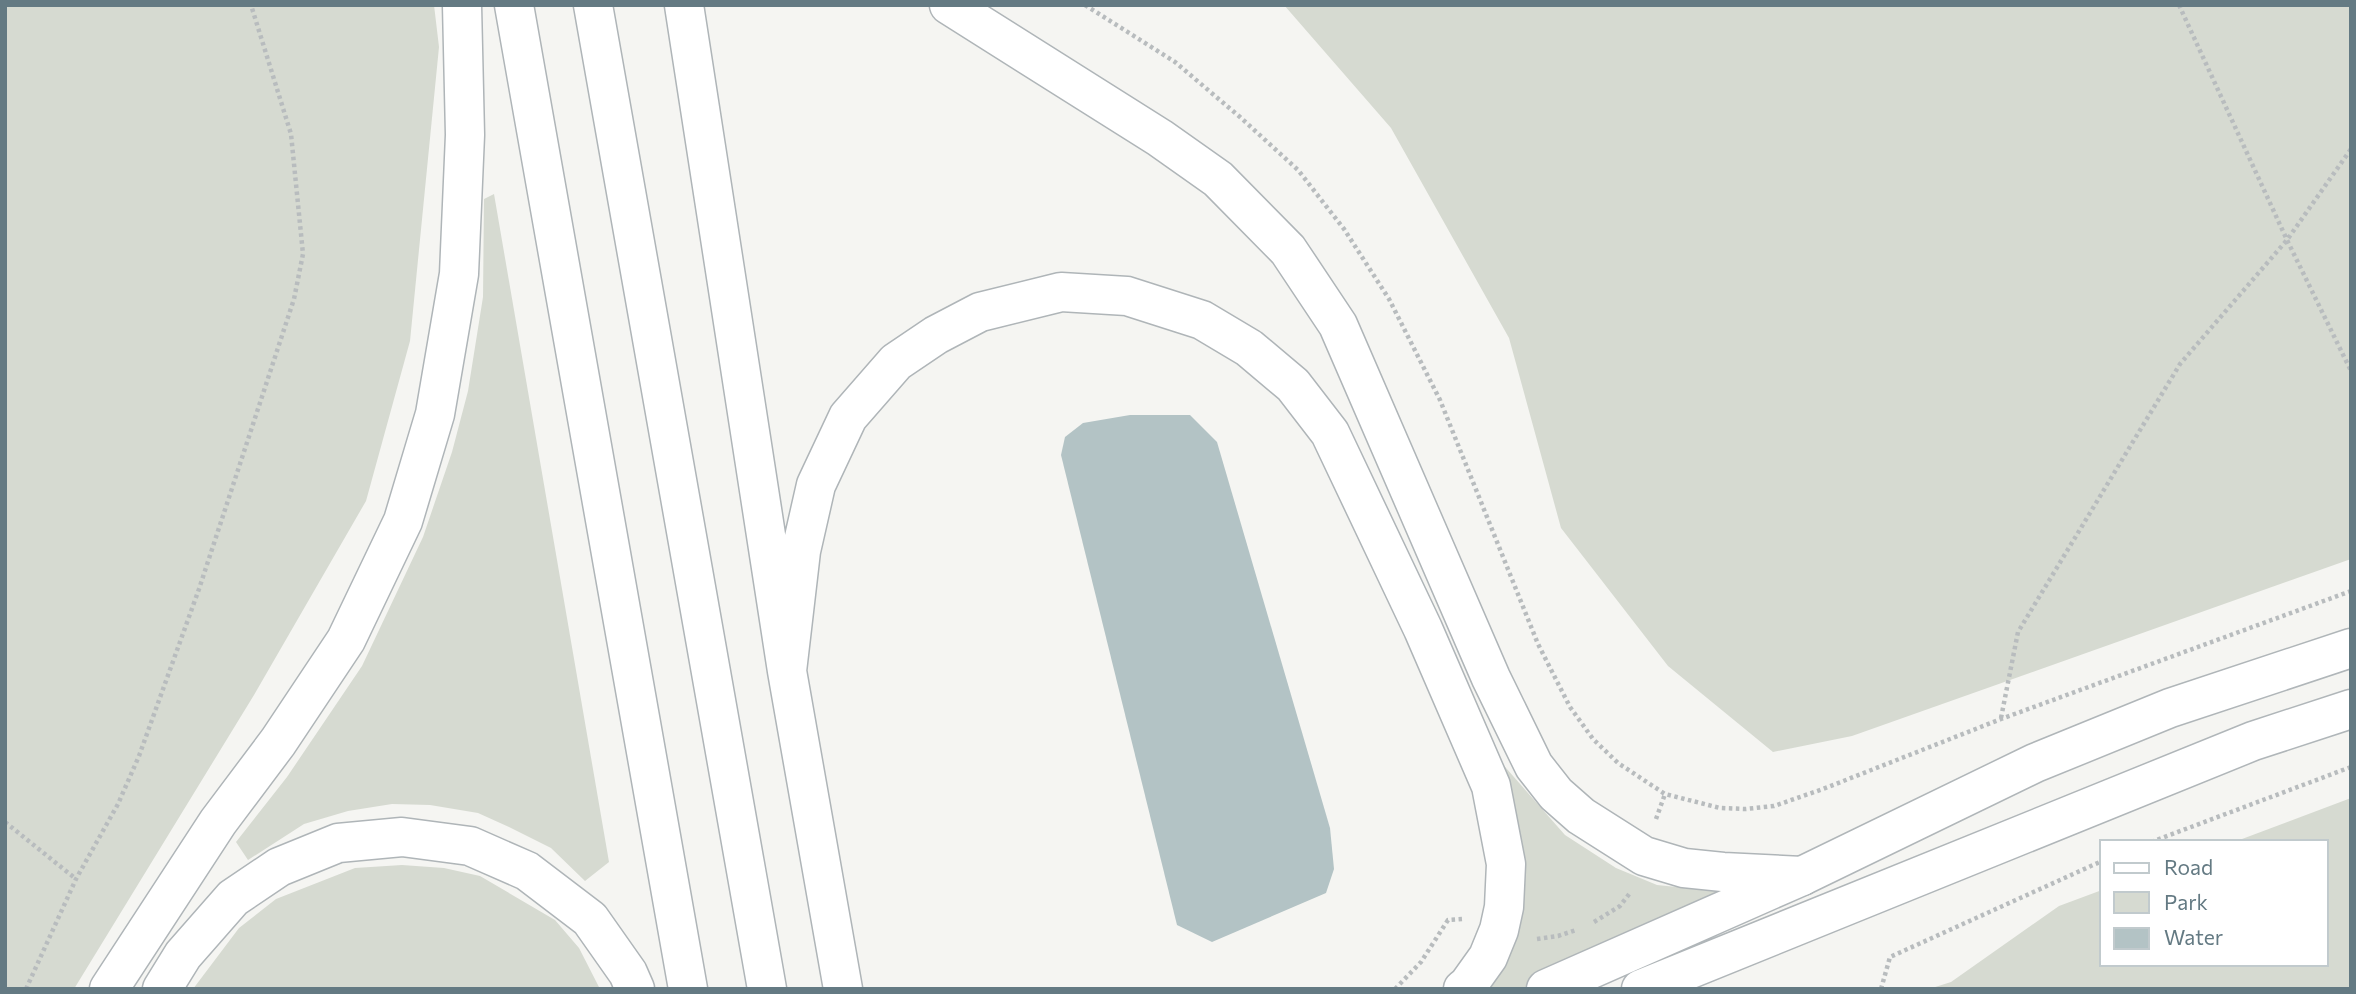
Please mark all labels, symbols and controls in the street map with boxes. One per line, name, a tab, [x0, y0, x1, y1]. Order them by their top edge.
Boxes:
legend	[2100, 840, 2328, 966]
text: Road	[2164, 854, 2213, 879]
text: Park	[2164, 889, 2208, 914]
text: Water	[2164, 924, 2223, 949]

